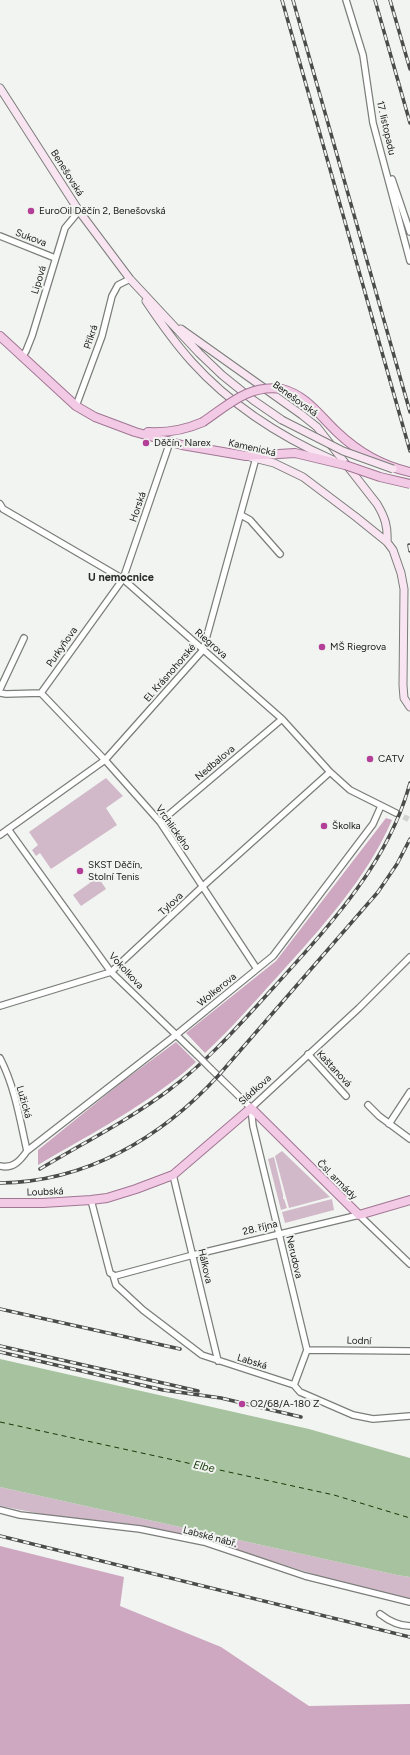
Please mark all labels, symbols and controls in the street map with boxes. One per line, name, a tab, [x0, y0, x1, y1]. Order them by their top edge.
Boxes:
street label: 17. listopadu	[374, 100, 398, 156]
street label: Benešovská	[48, 147, 86, 199]
place label: EuroOil Děčín 2, Benešovská	[39, 205, 166, 217]
marker: EuroOil Děčín 2, Benešovská	[26, 206, 36, 216]
street label: Sukova	[14, 227, 48, 249]
street label: Lipová	[29, 264, 49, 296]
street label: Příkrá	[81, 323, 101, 351]
street label: Benešovská	[270, 379, 320, 419]
place label: Děčín, Narex	[154, 437, 211, 449]
street label: Kamenická	[227, 437, 277, 459]
marker: Děčín, Narex	[141, 438, 151, 448]
street label: Horská	[127, 490, 149, 524]
district label: U nemocnice	[88, 571, 154, 585]
street label: Purkyňova	[44, 625, 80, 669]
street label: Riegrova	[192, 627, 230, 661]
place label: MŠ Riegrova	[330, 641, 386, 653]
street label: El. Krásnohorské	[142, 642, 198, 704]
marker: MŠ Riegrova	[317, 642, 327, 652]
street label: Nedbalova	[193, 743, 237, 783]
place label: CATV	[378, 753, 404, 765]
marker: CATV	[365, 754, 375, 764]
street label: Vrchlického	[153, 803, 193, 853]
place label: Školka	[332, 820, 361, 832]
marker: Školka	[319, 821, 329, 831]
place label: SKST Děčín, Stolní Tenis	[88, 859, 142, 882]
marker: SKST Děčín, Stolní Tenis	[75, 866, 85, 876]
street label: Tylova	[156, 890, 186, 918]
street label: Vokolkova	[106, 950, 146, 992]
street label: Wolkerova	[195, 971, 239, 1009]
street label: Kaštanová	[314, 1048, 354, 1090]
street label: Sládkova	[236, 1072, 274, 1108]
street label: Lužická	[14, 1084, 34, 1120]
street label: Čsl. armády	[314, 1157, 360, 1203]
street label: Loubská	[26, 1185, 64, 1199]
street label: 28. října	[241, 1218, 279, 1238]
street label: Nerudova	[283, 1234, 305, 1280]
street label: Hálkova	[195, 1247, 215, 1285]
street label: Lodní	[346, 1335, 372, 1347]
street label: Labská	[236, 1352, 268, 1372]
place label: O2/68/A-180 Z	[250, 1398, 319, 1410]
marker: O2/68/A-180 Z	[237, 1399, 247, 1409]
water label: Elbe	[192, 1458, 216, 1476]
street label: Labské nábř.	[182, 1524, 238, 1550]

